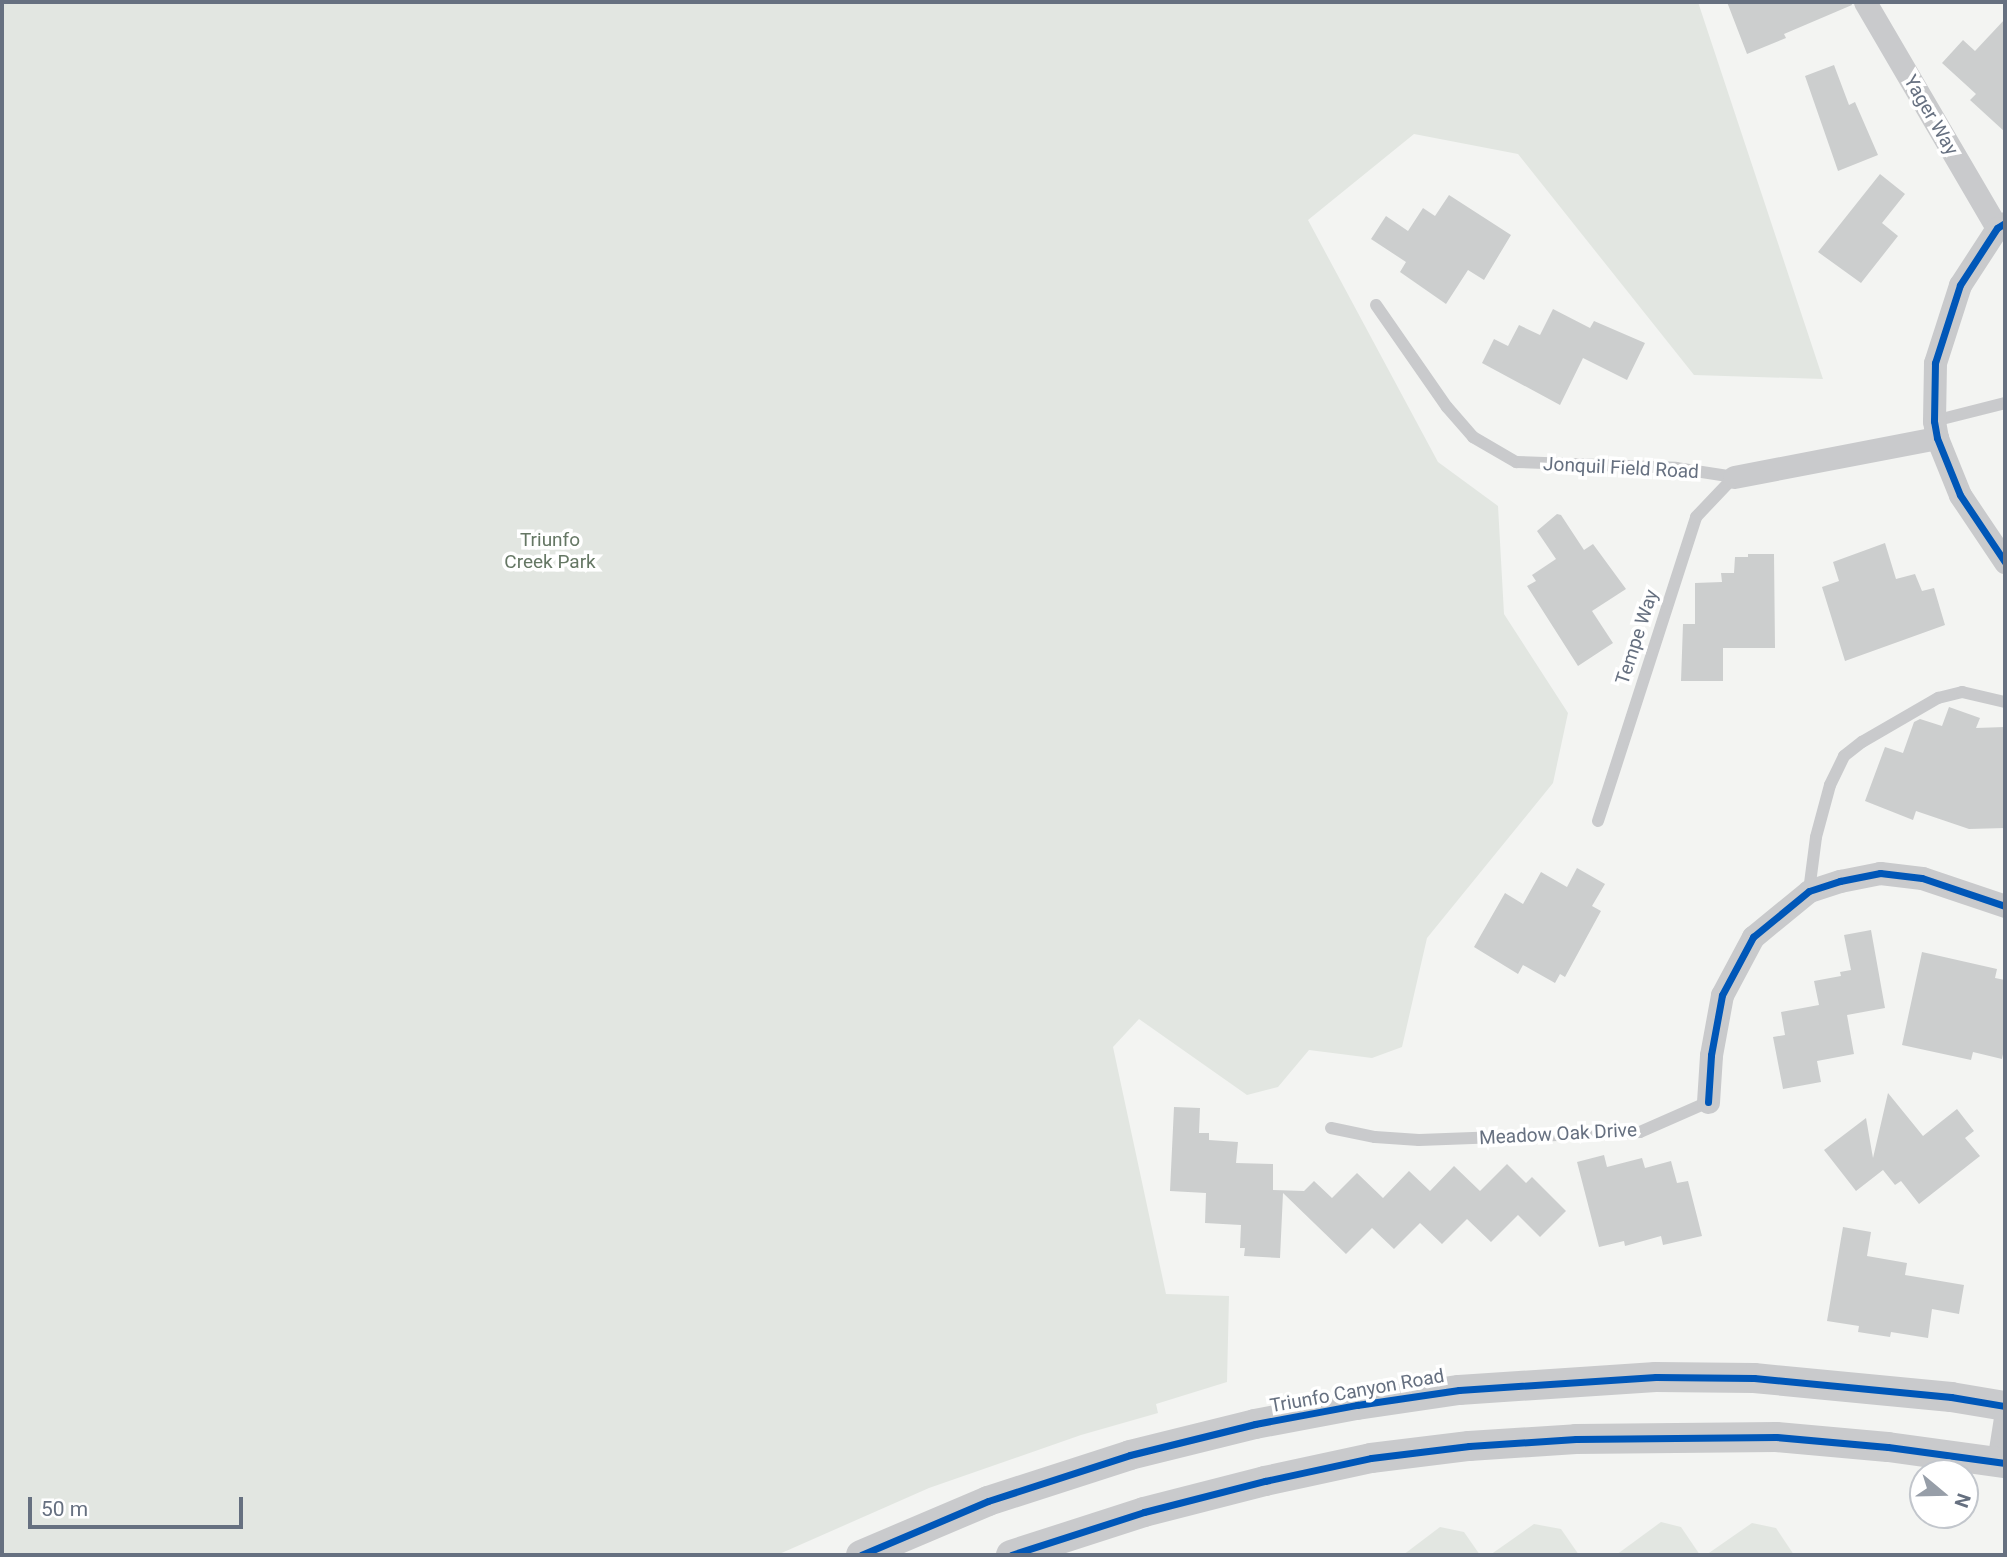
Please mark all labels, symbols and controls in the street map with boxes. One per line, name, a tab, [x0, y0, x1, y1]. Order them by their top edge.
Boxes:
street label: Yager Way	[1899, 71, 1963, 159]
street label: Jonquil Field Road	[1543, 453, 1699, 483]
park label: Triunfo Creek Park	[504, 529, 596, 573]
street label: Tempe Way	[1611, 587, 1663, 687]
street label: Meadow Oak Drive	[1479, 1118, 1637, 1150]
street label: Triunfo Canyon Road	[1268, 1364, 1446, 1418]
north arrow	[1909, 1459, 1979, 1529]
scale bar	[32, 1484, 247, 1528]
text: N	[1949, 1490, 1975, 1510]
text: 50 m	[41, 1497, 88, 1521]

